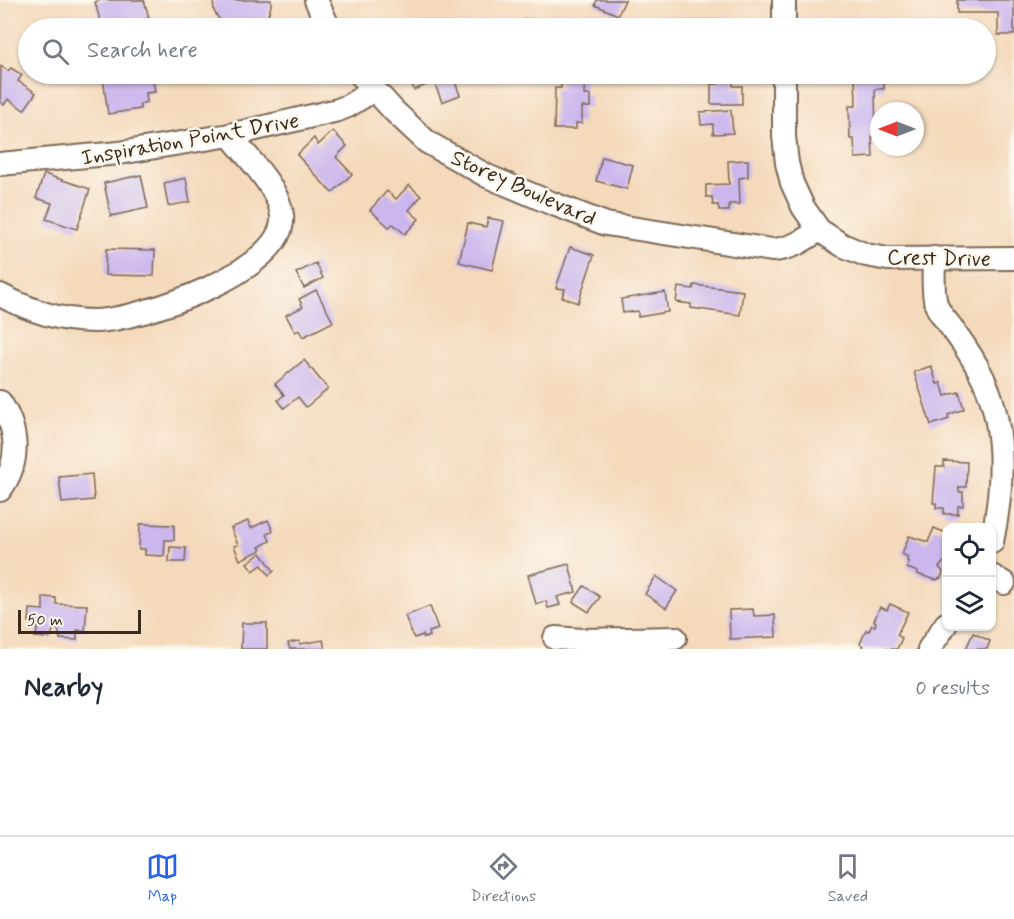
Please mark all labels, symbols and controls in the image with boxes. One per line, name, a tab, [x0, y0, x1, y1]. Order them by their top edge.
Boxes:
search box	[18, 18, 996, 84]
icon: search	[39, 35, 72, 68]
text: Search here	[87, 37, 198, 65]
north arrow	[870, 102, 924, 156]
street label: Inspiration Point Drive	[79, 107, 301, 173]
street label: Storey Boulevard	[446, 144, 600, 233]
street label: Crest Drive	[887, 244, 991, 274]
map controls	[942, 523, 996, 631]
button: locate	[942, 523, 996, 577]
button: layers	[942, 577, 996, 631]
scale bar	[18, 607, 141, 634]
text: 50 m	[27, 610, 63, 631]
text: Nearby	[24, 671, 103, 705]
text: 0 results	[916, 675, 990, 702]
tab: Map	[146, 850, 179, 907]
tab: Directions	[470, 850, 536, 907]
tab: Saved	[828, 850, 868, 907]

